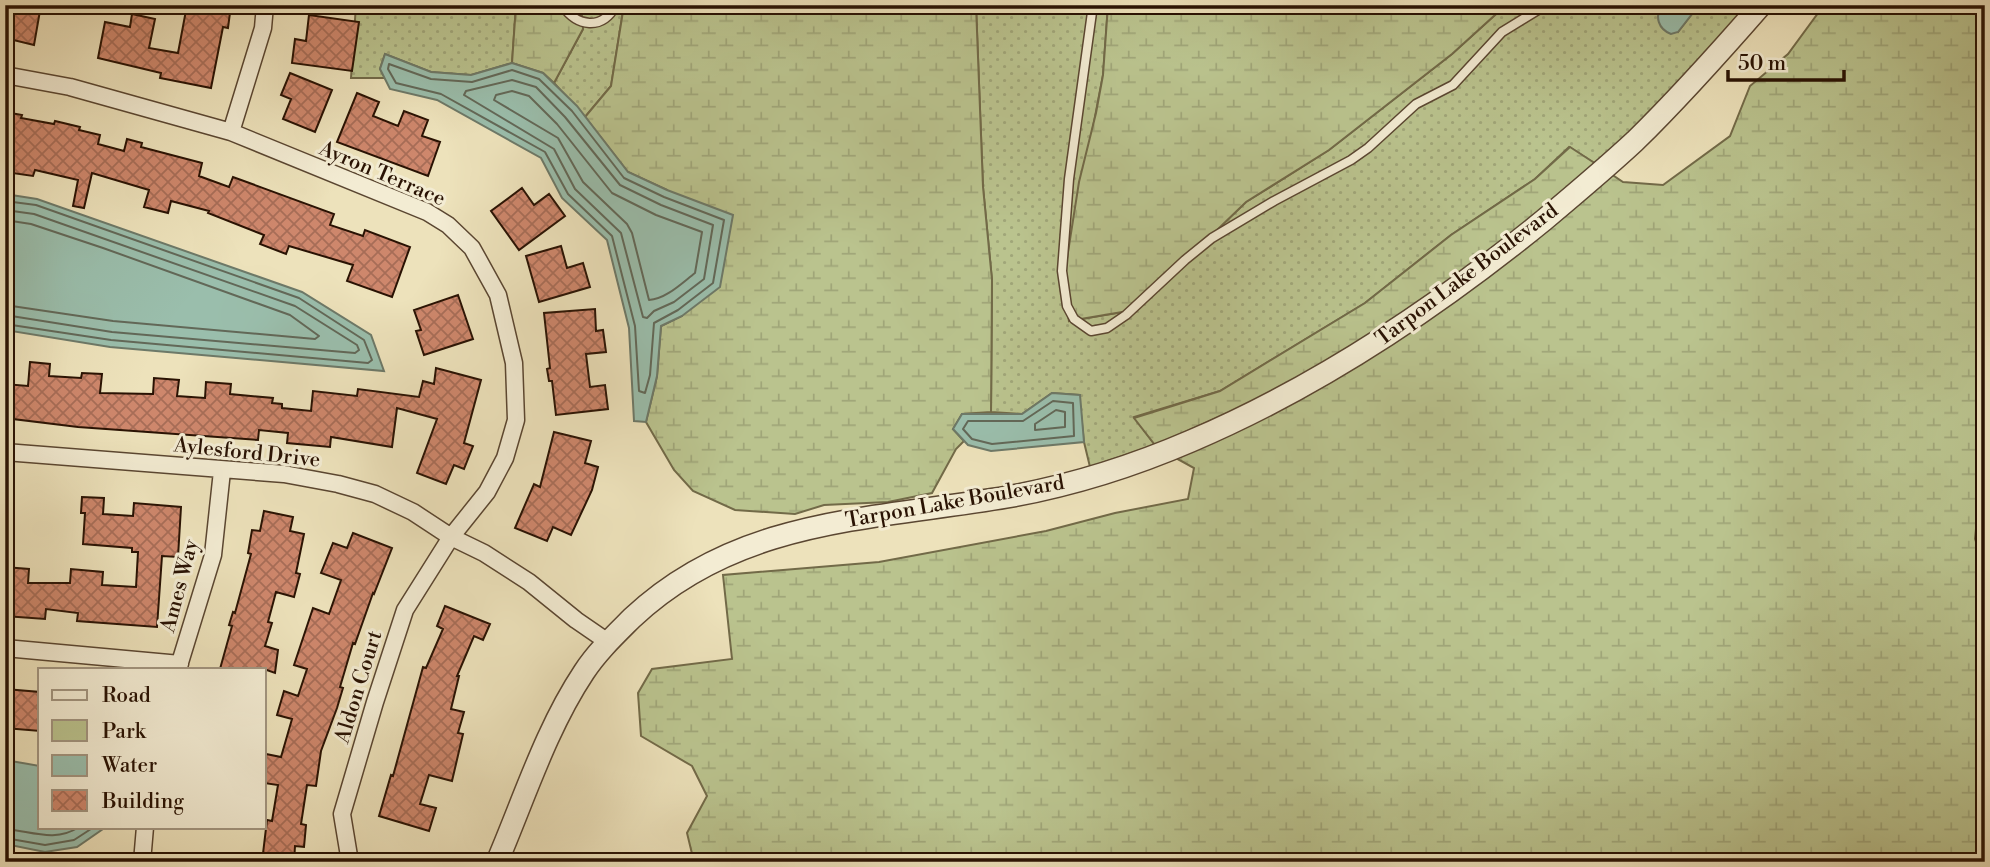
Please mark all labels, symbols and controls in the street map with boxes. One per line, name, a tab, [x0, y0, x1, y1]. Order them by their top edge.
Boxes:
scale bar	[1728, 38, 1843, 82]
text: 50 m	[1738, 51, 1786, 77]
street label: Ayron Terrace	[314, 135, 449, 212]
street label: Tarpon Lake Boulevard	[1371, 198, 1564, 352]
street label: Aylesford Drive	[172, 432, 321, 474]
street label: Tarpon Lake Boulevard	[843, 470, 1067, 534]
street label: Ames Way	[155, 536, 205, 636]
street label: Aldon Court	[329, 627, 389, 747]
legend	[38, 668, 266, 828]
text: Road	[102, 683, 151, 709]
text: Park	[102, 719, 147, 745]
text: Water	[101, 753, 157, 779]
text: Building	[101, 789, 184, 815]

